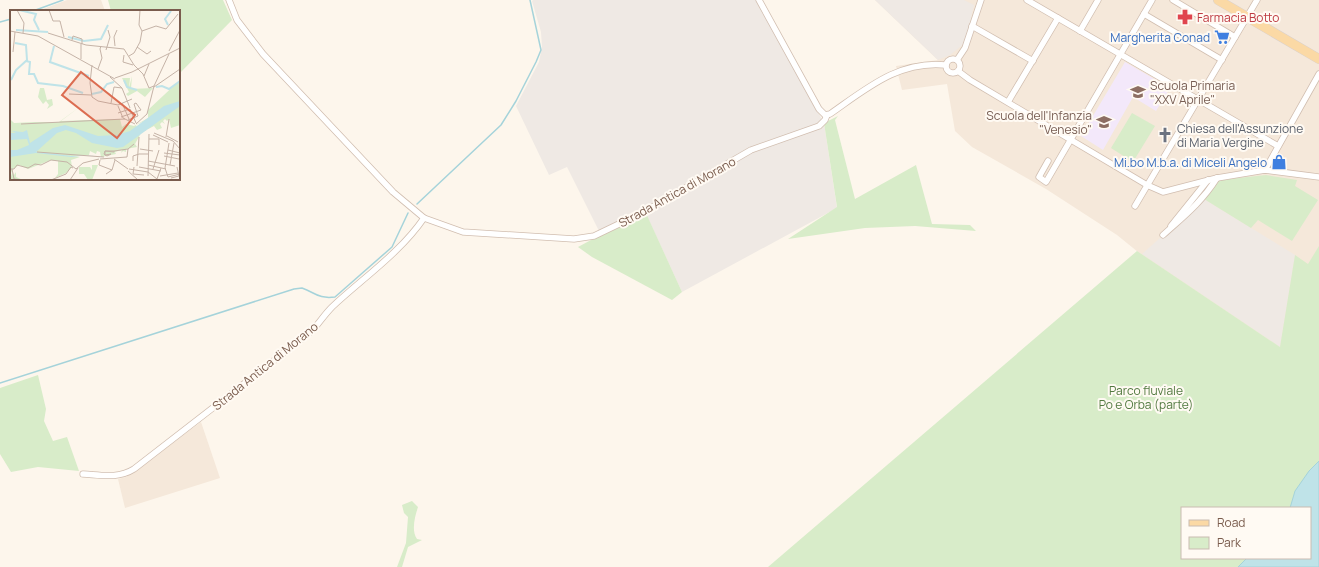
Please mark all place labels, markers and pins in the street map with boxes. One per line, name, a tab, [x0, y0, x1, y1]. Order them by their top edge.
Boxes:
pharmacy icon: Farmacia Botto	[1176, 8, 1194, 26]
place label: Farmacia Botto	[1197, 9, 1279, 26]
supermarket icon: Margherita Conad	[1213, 28, 1231, 46]
place label: Margherita Conad	[1110, 29, 1210, 46]
place label: Scuola Primaria "XXV Aprile"	[1150, 77, 1235, 108]
school or university icon: Scuola Primaria "XXV Aprile"	[1129, 83, 1147, 101]
place label: Scuola dell'Infanzia "Venesio"	[986, 107, 1092, 138]
school or university icon: Scuola dell'Infanzia "Venesio"	[1095, 113, 1113, 131]
place label: Chiesa dell'Assunzione di Maria Vergine	[1177, 120, 1303, 151]
church icon: Chiesa dell'Assunzione di Maria Vergine	[1156, 126, 1174, 144]
shop icon: Mi.bo M.b.a. di Miceli Angelo	[1270, 153, 1288, 171]
place label: Mi.bo M.b.a. di Miceli Angelo	[1114, 154, 1267, 171]

